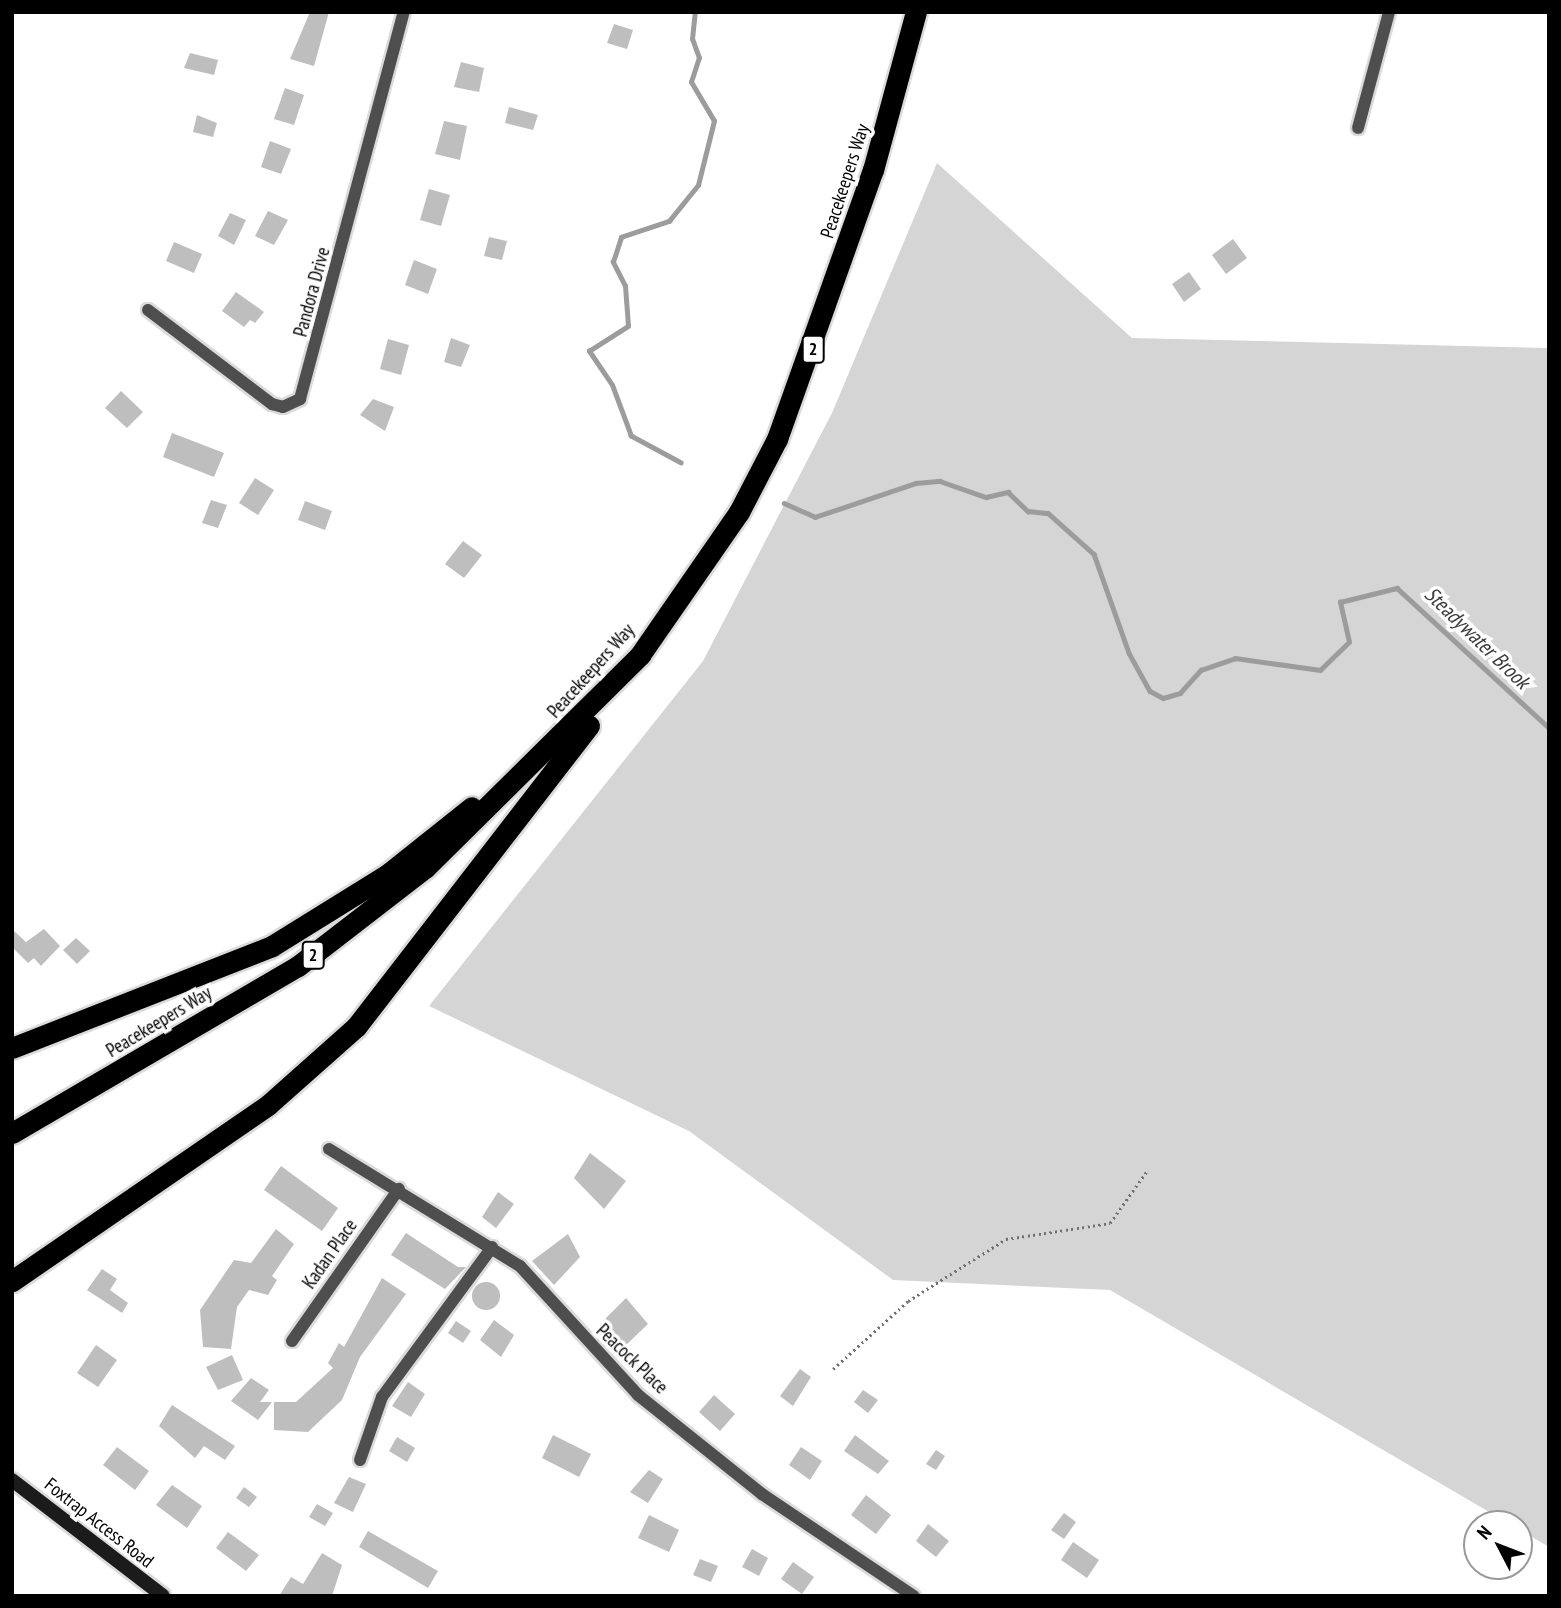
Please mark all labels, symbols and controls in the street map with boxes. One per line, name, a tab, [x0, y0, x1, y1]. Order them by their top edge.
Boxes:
street label: Peacekeepers Way	[816, 121, 874, 241]
street label: Pandora Drive	[289, 245, 335, 339]
road number: 2	[801, 334, 825, 363]
water label: Steadywater Brook	[1419, 582, 1535, 694]
street label: Peacekeepers Way	[543, 619, 639, 723]
road number: 2	[301, 940, 325, 970]
street label: Peacekeepers Way	[102, 982, 216, 1062]
street label: Kadan Place	[298, 1215, 362, 1293]
street label: Peacock Place	[591, 1319, 673, 1399]
street label: Foxtrap Access Road	[40, 1473, 158, 1573]
north arrow	[1463, 1510, 1533, 1580]
text: N	[1472, 1520, 1496, 1544]

